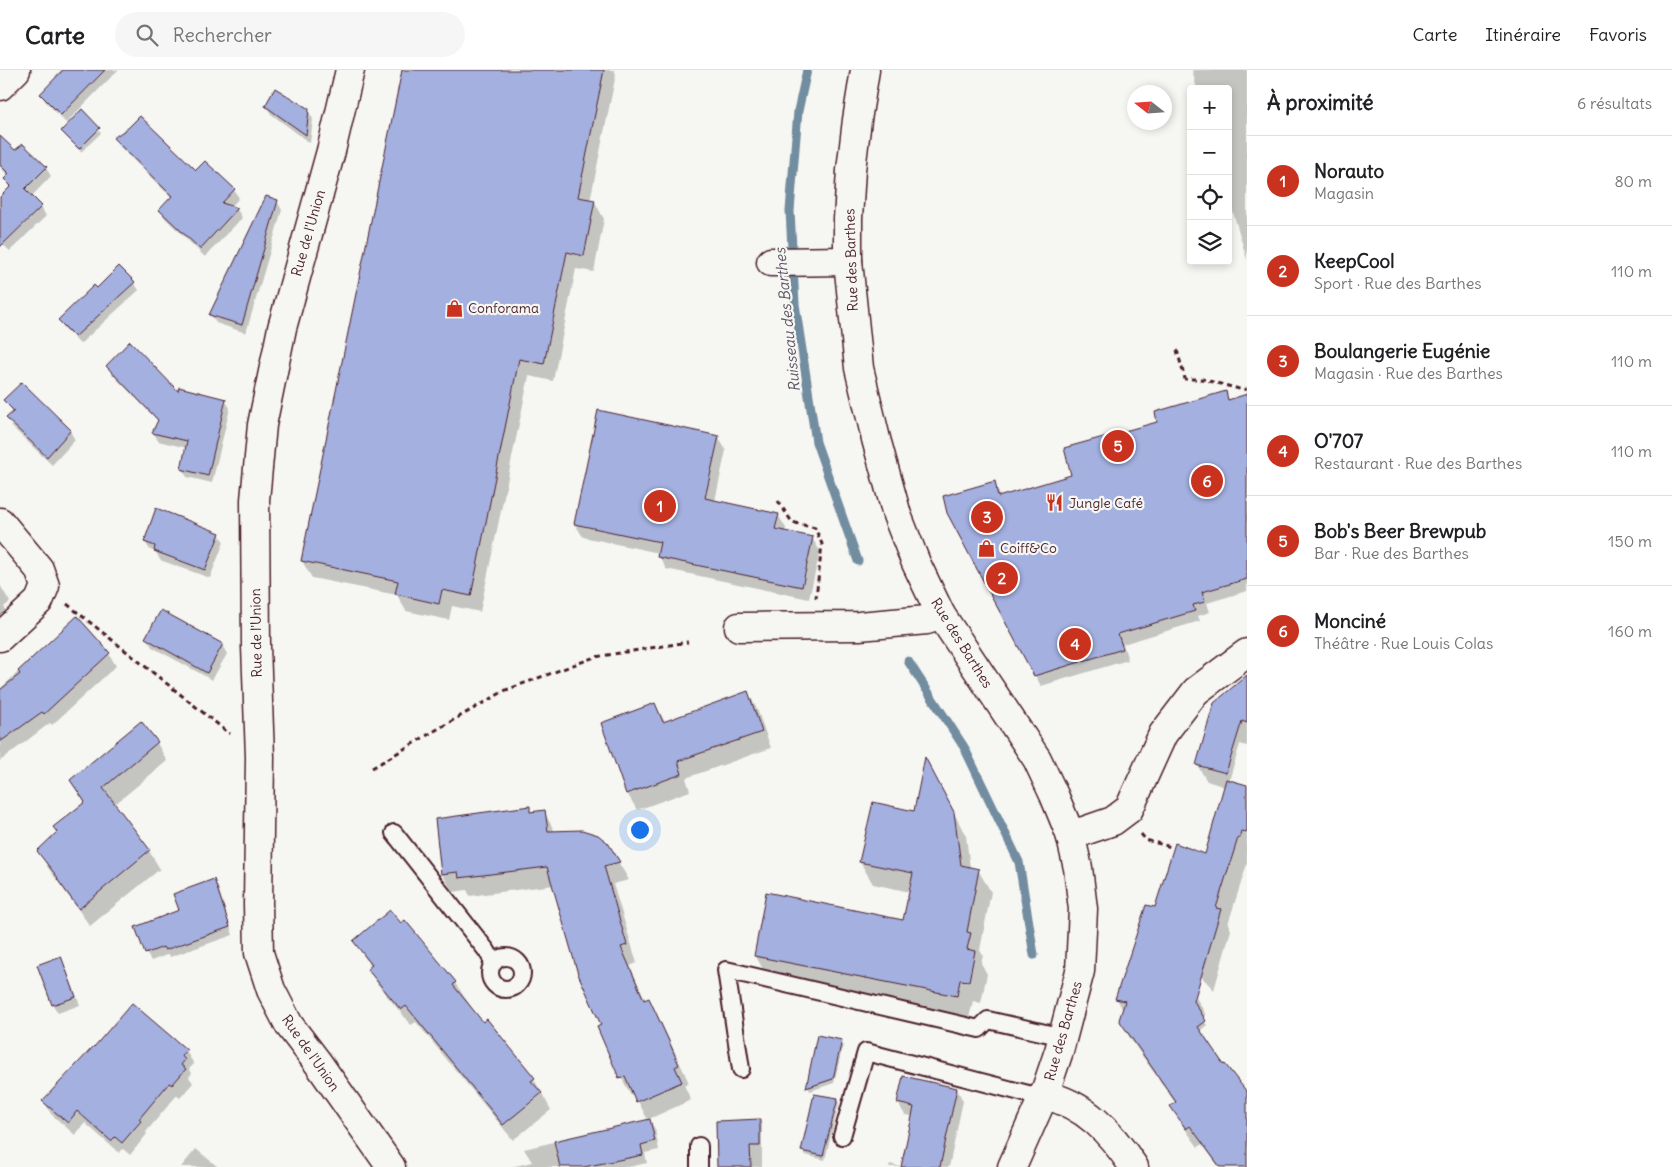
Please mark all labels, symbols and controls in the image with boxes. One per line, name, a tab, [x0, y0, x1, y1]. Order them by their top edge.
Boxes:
search box	[115, 12, 465, 57]
text: Carte	[25, 20, 85, 50]
icon: search	[133, 21, 161, 49]
text: Rechercher	[173, 23, 272, 47]
text: Carte	[1412, 23, 1457, 46]
text: Itinéraire	[1485, 23, 1561, 46]
text: Favoris	[1589, 23, 1647, 46]
north arrow	[1127, 85, 1172, 130]
map controls	[1187, 85, 1232, 265]
button: +	[1187, 85, 1232, 130]
text: À proximité	[1267, 89, 1374, 116]
text: 6 résultats	[1577, 93, 1652, 113]
button: −	[1187, 130, 1232, 175]
text: Norauto	[1314, 159, 1384, 183]
text: 1	[1280, 171, 1286, 191]
text: 80 m	[1614, 171, 1652, 191]
button: locate	[1187, 175, 1232, 220]
text: Magasin	[1314, 183, 1374, 203]
street label: Rue de l'Union	[287, 188, 329, 278]
street label: Rue des Barthes	[840, 208, 862, 312]
button: layers	[1187, 220, 1232, 265]
water label: Ruisseau des Barthes	[770, 246, 804, 393]
text: KeepCool	[1314, 249, 1395, 273]
text: 2	[1279, 261, 1287, 281]
text: 110 m	[1611, 261, 1652, 281]
text: Sport · Rue des Barthes	[1314, 273, 1482, 293]
shop icon: Conforama	[444, 298, 464, 318]
place label: Conforama	[468, 299, 539, 317]
text: Boulangerie Eugénie	[1314, 339, 1490, 363]
text: 3	[1278, 351, 1288, 371]
text: 110 m	[1611, 351, 1652, 371]
text: Magasin · Rue des Barthes	[1314, 363, 1503, 383]
pin: 5	[1102, 427, 1134, 465]
text: O'707	[1314, 429, 1363, 453]
text: 4	[1278, 441, 1288, 461]
text: 110 m	[1611, 441, 1652, 461]
text: Restaurant · Rue des Barthes	[1314, 453, 1522, 473]
pin: 6	[1191, 462, 1223, 500]
pin: 1	[644, 487, 676, 525]
restaurant icon: Jungle Café	[1045, 493, 1065, 513]
place label: Jungle Café	[1069, 494, 1143, 512]
pin: 3	[971, 498, 1003, 536]
text: Bob's Beer Brewpub	[1314, 519, 1486, 543]
text: 5	[1278, 531, 1288, 551]
text: 150 m	[1608, 531, 1652, 551]
shop icon: Coiff&Co	[976, 538, 996, 558]
place label: Coiff&Co	[1000, 539, 1057, 557]
text: Bar · Rue des Barthes	[1314, 543, 1469, 563]
pin: 2	[986, 559, 1018, 597]
street label: Rue de l'Union	[246, 588, 266, 678]
street label: Rue des Barthes	[927, 595, 997, 691]
text: Monciné	[1314, 609, 1386, 633]
text: 6	[1278, 621, 1288, 641]
text: 160 m	[1608, 621, 1652, 641]
pin: 4	[1059, 625, 1091, 663]
text: Théâtre · Rue Louis Colas	[1314, 633, 1493, 653]
your location	[627, 817, 653, 843]
street label: Rue des Barthes	[1040, 979, 1086, 1083]
street label: Rue de l'Union	[278, 1011, 344, 1095]

